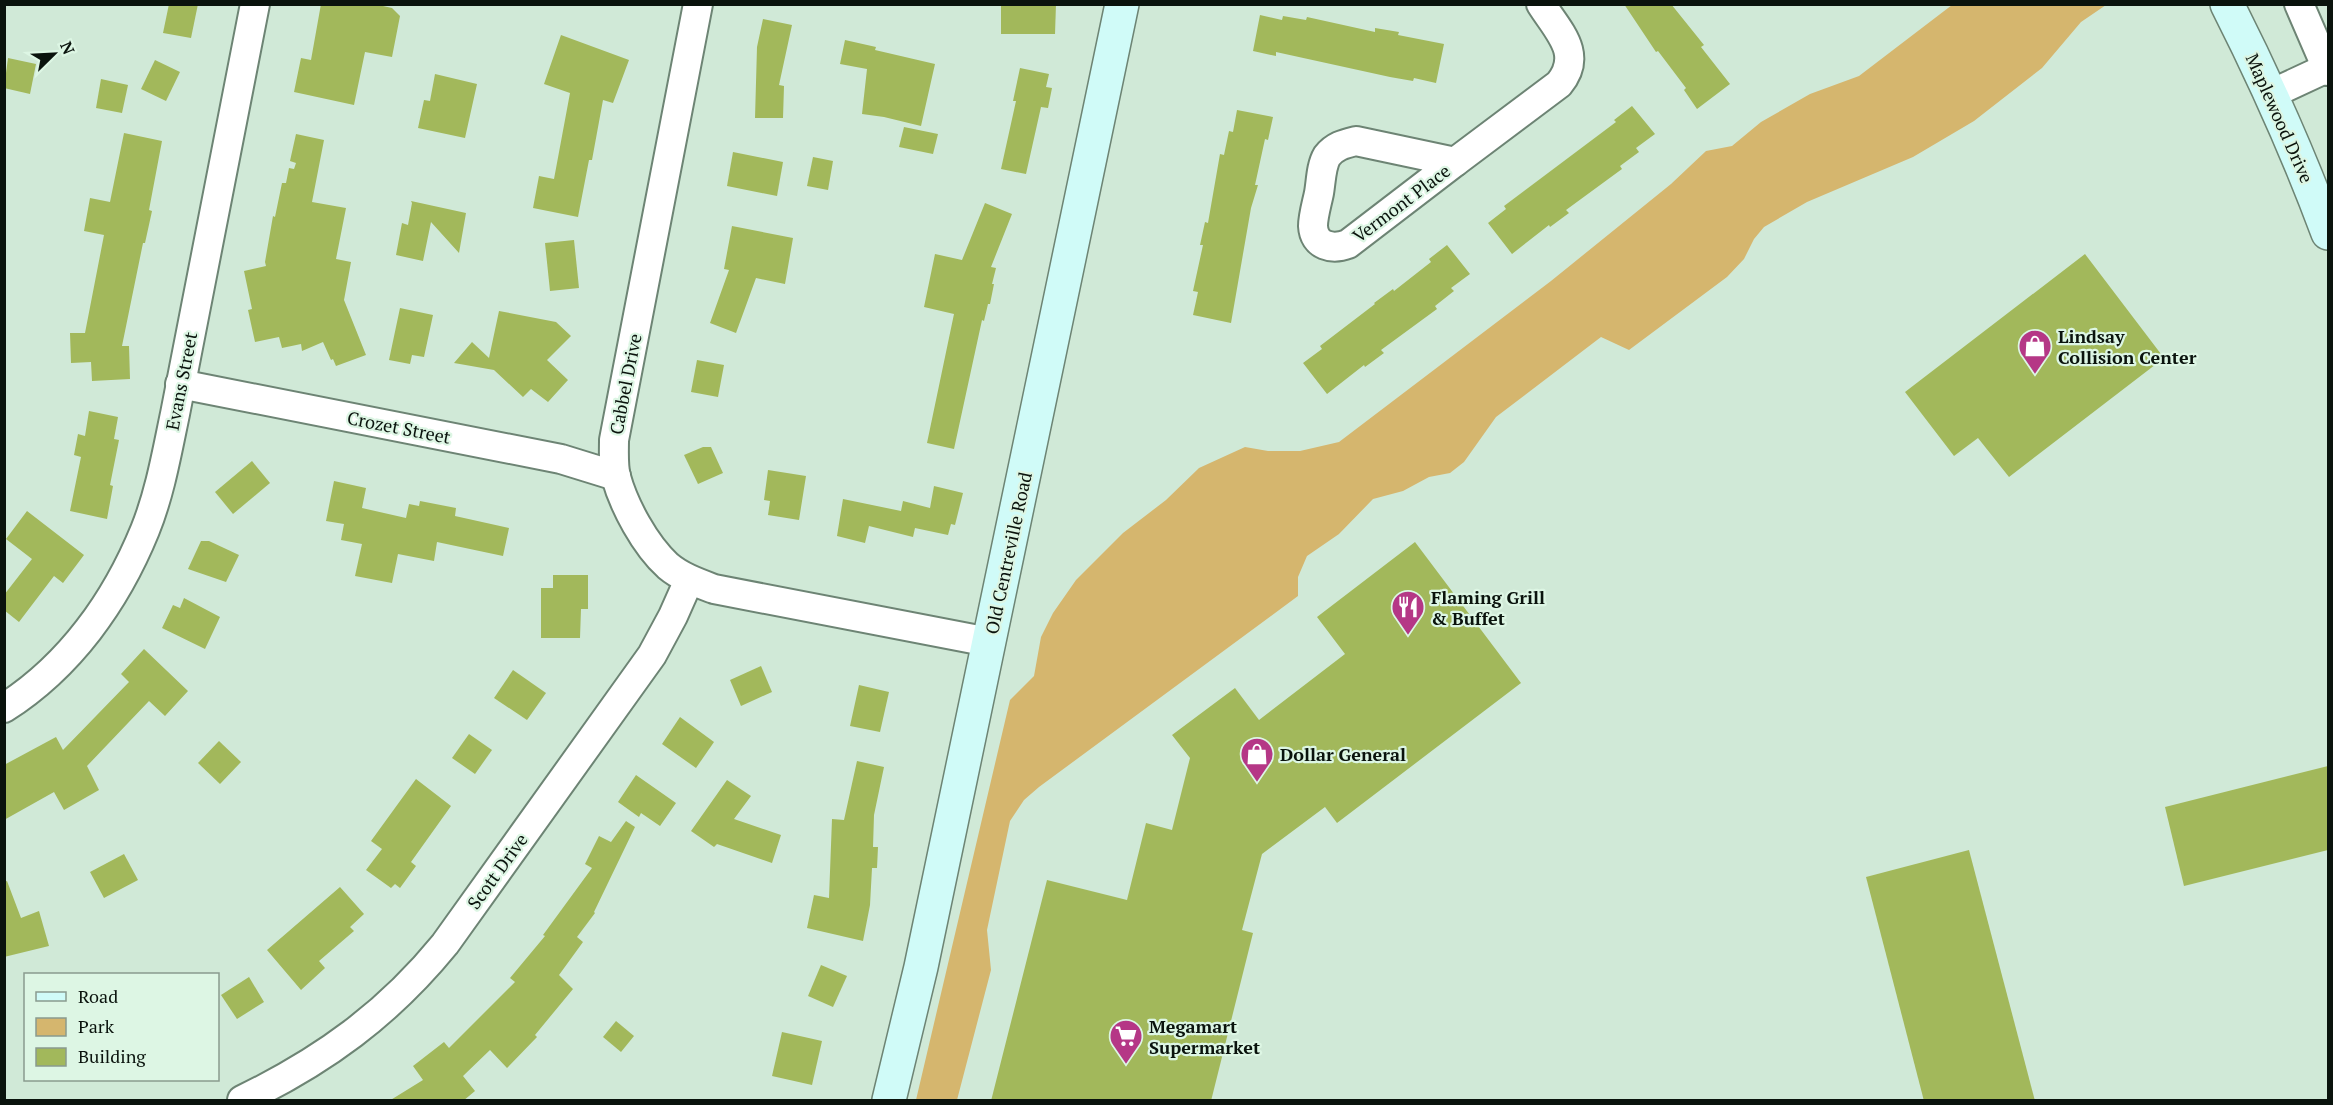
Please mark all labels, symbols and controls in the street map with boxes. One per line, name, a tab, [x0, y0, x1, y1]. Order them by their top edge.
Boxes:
north arrow	[24, 24, 84, 84]
text: N	[55, 38, 80, 58]
street label: Maplewood Drive	[2241, 49, 2319, 187]
street label: Vermont Place	[1347, 158, 1455, 248]
place label: Lindsay Collision Center	[2058, 324, 2197, 369]
shop icon: Lindsay Collision Center	[2017, 328, 2053, 375]
street label: Evans Street	[160, 330, 202, 432]
street label: Cabbel Drive	[603, 332, 647, 436]
street label: Crozet Street	[345, 405, 453, 449]
street label: Old Centreville Road	[979, 470, 1037, 636]
place label: Flaming Grill & Buffet	[1431, 585, 1545, 630]
restaurant icon: Flaming Grill & Buffet	[1390, 589, 1426, 636]
shop icon: Dollar General	[1239, 736, 1275, 783]
place label: Dollar General	[1280, 742, 1406, 766]
street label: Scott Drive	[461, 828, 533, 914]
legend	[24, 973, 219, 1081]
text: Road	[78, 984, 118, 1008]
text: Park	[78, 1014, 115, 1038]
place label: Megamart Supermarket	[1149, 1014, 1260, 1059]
supermarket icon: Megamart Supermarket	[1108, 1018, 1144, 1065]
text: Building	[78, 1044, 146, 1068]

